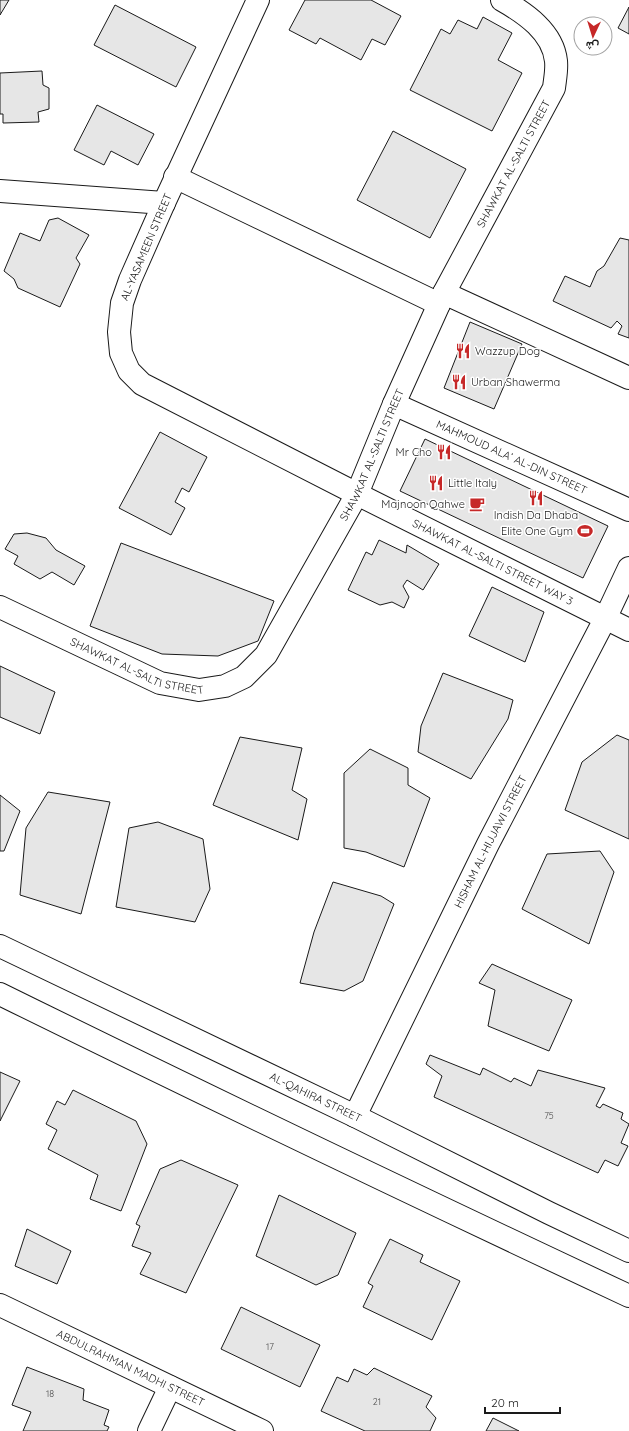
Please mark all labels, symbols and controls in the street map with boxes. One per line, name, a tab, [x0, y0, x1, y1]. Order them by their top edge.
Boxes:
north arrow	[573, 16, 613, 56]
text: ش	[585, 39, 599, 53]
street label: SHAWKAT AL-SALTI STREET	[473, 97, 554, 230]
street label: AL-YASAMEEN STREET	[117, 191, 175, 303]
restaurant icon: Wazzup Dog	[454, 342, 472, 360]
place label: Wazzup Dog	[475, 344, 540, 358]
restaurant icon: Urban Shawerma	[450, 373, 468, 391]
place label: Urban Shawerma	[471, 375, 560, 389]
street label: SHAWKAT AL-SALTI STREET	[336, 386, 407, 523]
street label: MAHMOUD ALA’ AL-DIN STREET	[434, 417, 590, 497]
restaurant icon: Mr Cho	[435, 443, 453, 461]
place label: Mr Cho	[396, 445, 432, 459]
restaurant icon: Little Italy	[427, 474, 445, 492]
place label: Little Italy	[448, 476, 497, 490]
restaurant icon: Indish Da Dhaba	[527, 489, 545, 507]
cafe icon: Majnoon Qahwe	[468, 495, 486, 513]
place label: Majnoon Qahwe	[381, 497, 465, 511]
place label: Indish Da Dhaba	[494, 508, 578, 522]
street label: SHAWKAT AL-SALTI STREET WAY 3	[410, 516, 576, 608]
sports icon: Elite One Gym	[576, 522, 594, 540]
place label: Elite One Gym	[501, 524, 573, 538]
street label: SHAWKAT AL-SALTI STREET	[68, 634, 205, 697]
street label: HISHAM AL-HIJJAWI STREET	[451, 772, 530, 910]
street label: AL-QAHIRA STREET	[267, 1069, 364, 1125]
house number: 75	[544, 1110, 554, 1121]
street label: ABDULRAHMAN MADHI STREET	[54, 1326, 207, 1410]
house number: 17	[266, 1341, 274, 1352]
house number: 18	[46, 1388, 54, 1399]
scale bar	[485, 1389, 560, 1415]
text: 20 m	[491, 1395, 519, 1410]
house number: 21	[373, 1396, 381, 1407]

